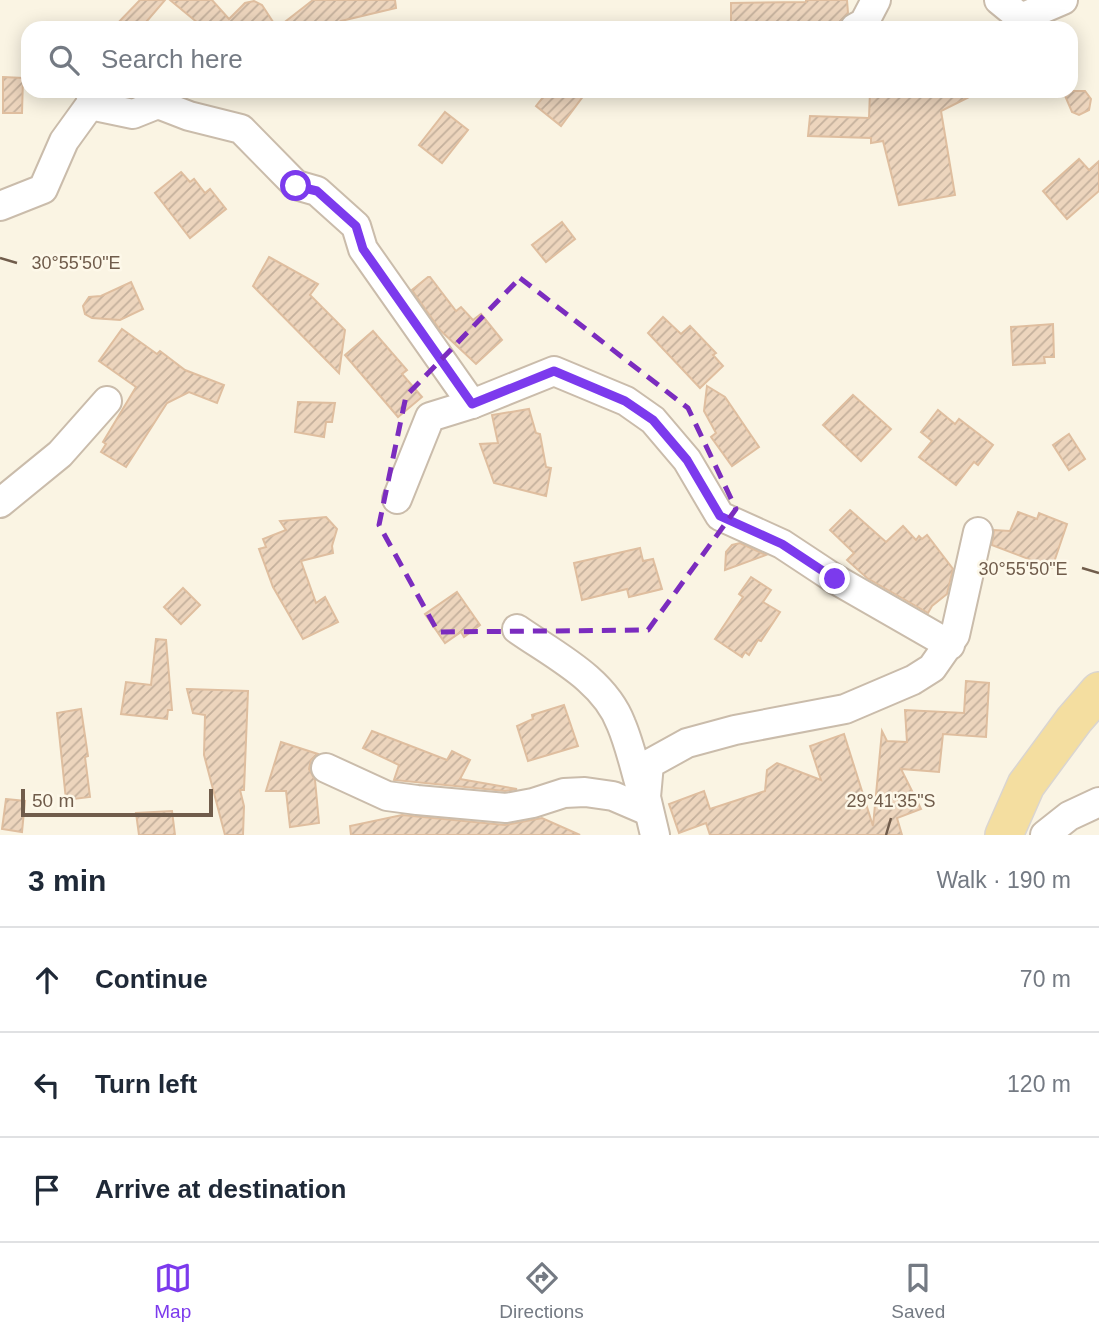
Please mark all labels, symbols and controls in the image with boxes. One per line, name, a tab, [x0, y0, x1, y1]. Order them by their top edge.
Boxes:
search box	[21, 21, 1078, 98]
icon: search	[45, 41, 83, 79]
text: Search here	[101, 44, 243, 74]
route start	[280, 170, 311, 201]
text: 30°55'50"E	[31, 253, 121, 273]
text: 30°55'50"E	[978, 559, 1068, 579]
route end	[819, 563, 850, 594]
scale bar	[21, 786, 214, 818]
text: 50 m	[32, 790, 74, 811]
text: 29°41'35"S	[846, 791, 936, 811]
text: 3 min	[28, 864, 106, 897]
text: Walk · 190 m	[936, 867, 1071, 893]
icon: ahead	[28, 961, 66, 999]
text: Continue	[95, 964, 208, 994]
text: 70 m	[1020, 966, 1071, 992]
icon: left	[28, 1066, 66, 1104]
text: Turn left	[95, 1069, 197, 1099]
text: 120 m	[1007, 1071, 1071, 1097]
icon: arrive	[28, 1171, 66, 1209]
text: Arrive at destination	[95, 1174, 346, 1204]
tab: Map	[154, 1259, 192, 1323]
tab: Directions	[499, 1259, 584, 1323]
tab: Saved	[891, 1259, 945, 1323]

